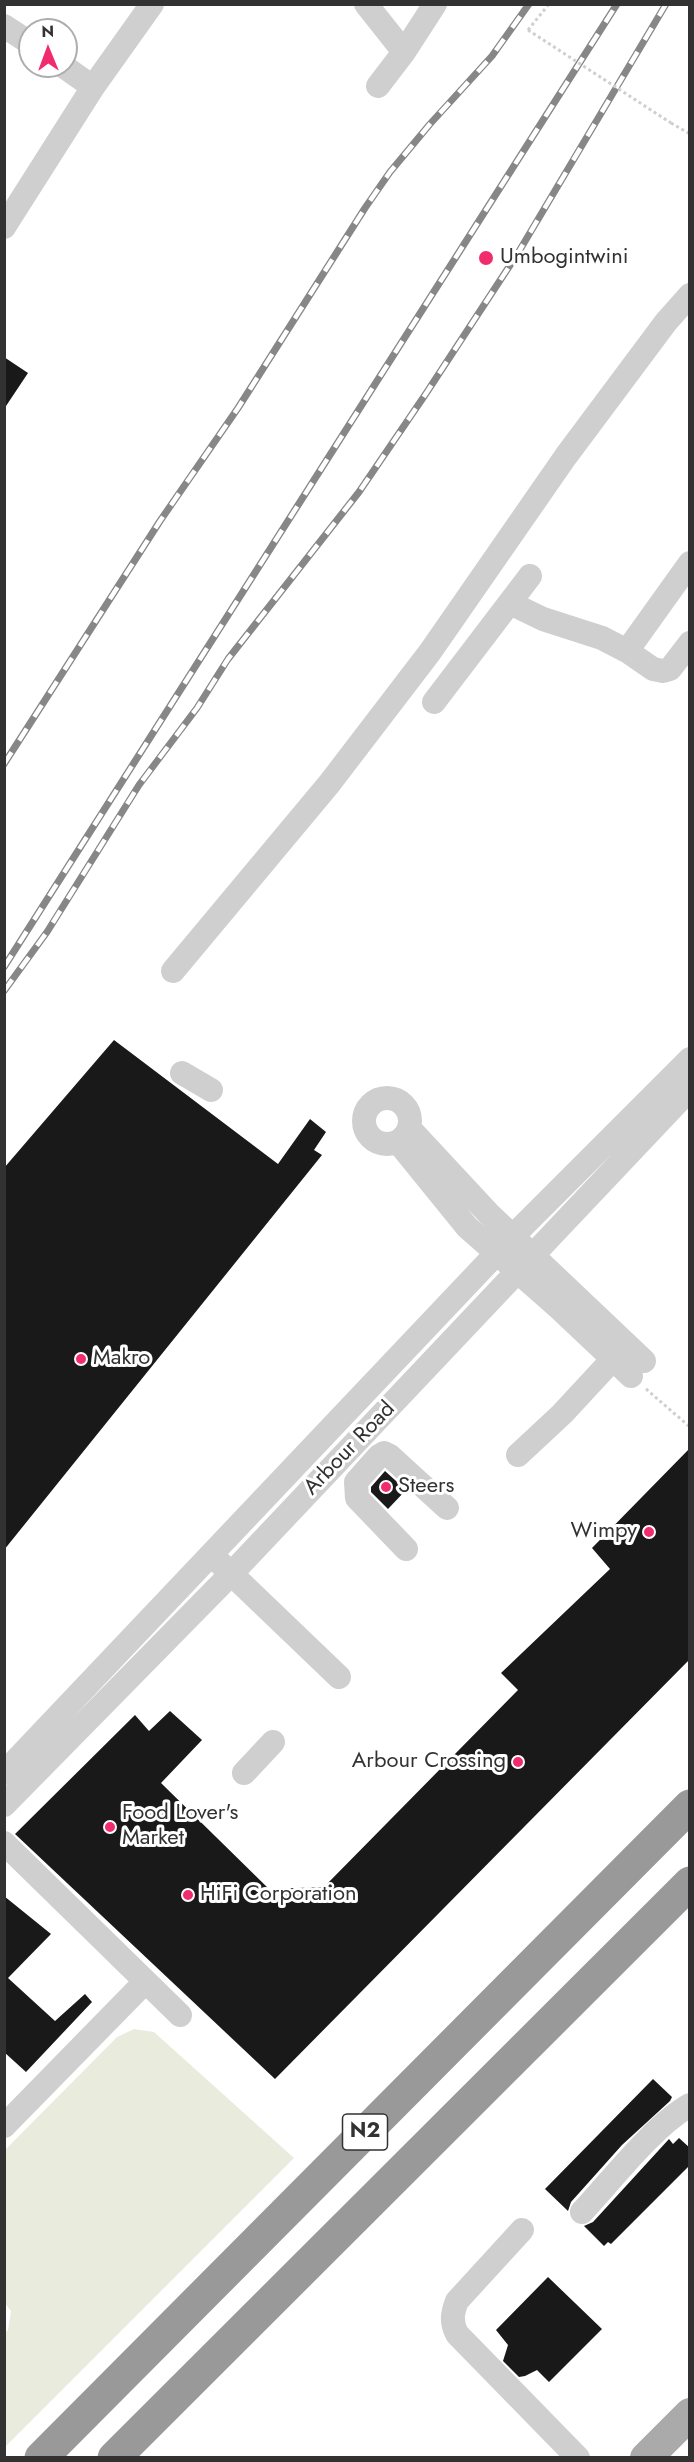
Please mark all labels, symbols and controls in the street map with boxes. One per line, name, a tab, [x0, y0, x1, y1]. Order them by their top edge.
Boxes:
north arrow	[18, 18, 78, 78]
text: N	[41, 20, 54, 43]
place label: Umbogintwini	[500, 245, 629, 271]
marker: Umbogintwini	[477, 249, 495, 267]
place label: Makro	[93, 1346, 150, 1372]
marker: Makro	[74, 1352, 88, 1366]
street label: Arbour Road	[299, 1397, 401, 1501]
place label: Steers	[398, 1474, 454, 1500]
marker: Steers	[379, 1480, 393, 1494]
place label: Wimpy	[570, 1519, 637, 1545]
marker: Wimpy	[642, 1525, 656, 1539]
place label: Arbour Crossing	[352, 1749, 506, 1775]
marker: Arbour Crossing	[511, 1755, 525, 1769]
place label: Food Lover's Market	[122, 1801, 238, 1852]
marker: Food Lover's Market	[103, 1820, 117, 1834]
place label: HiFi Corporation	[200, 1882, 357, 1908]
marker: HiFi Corporation	[181, 1888, 195, 1902]
road number: N2	[342, 2114, 388, 2150]

